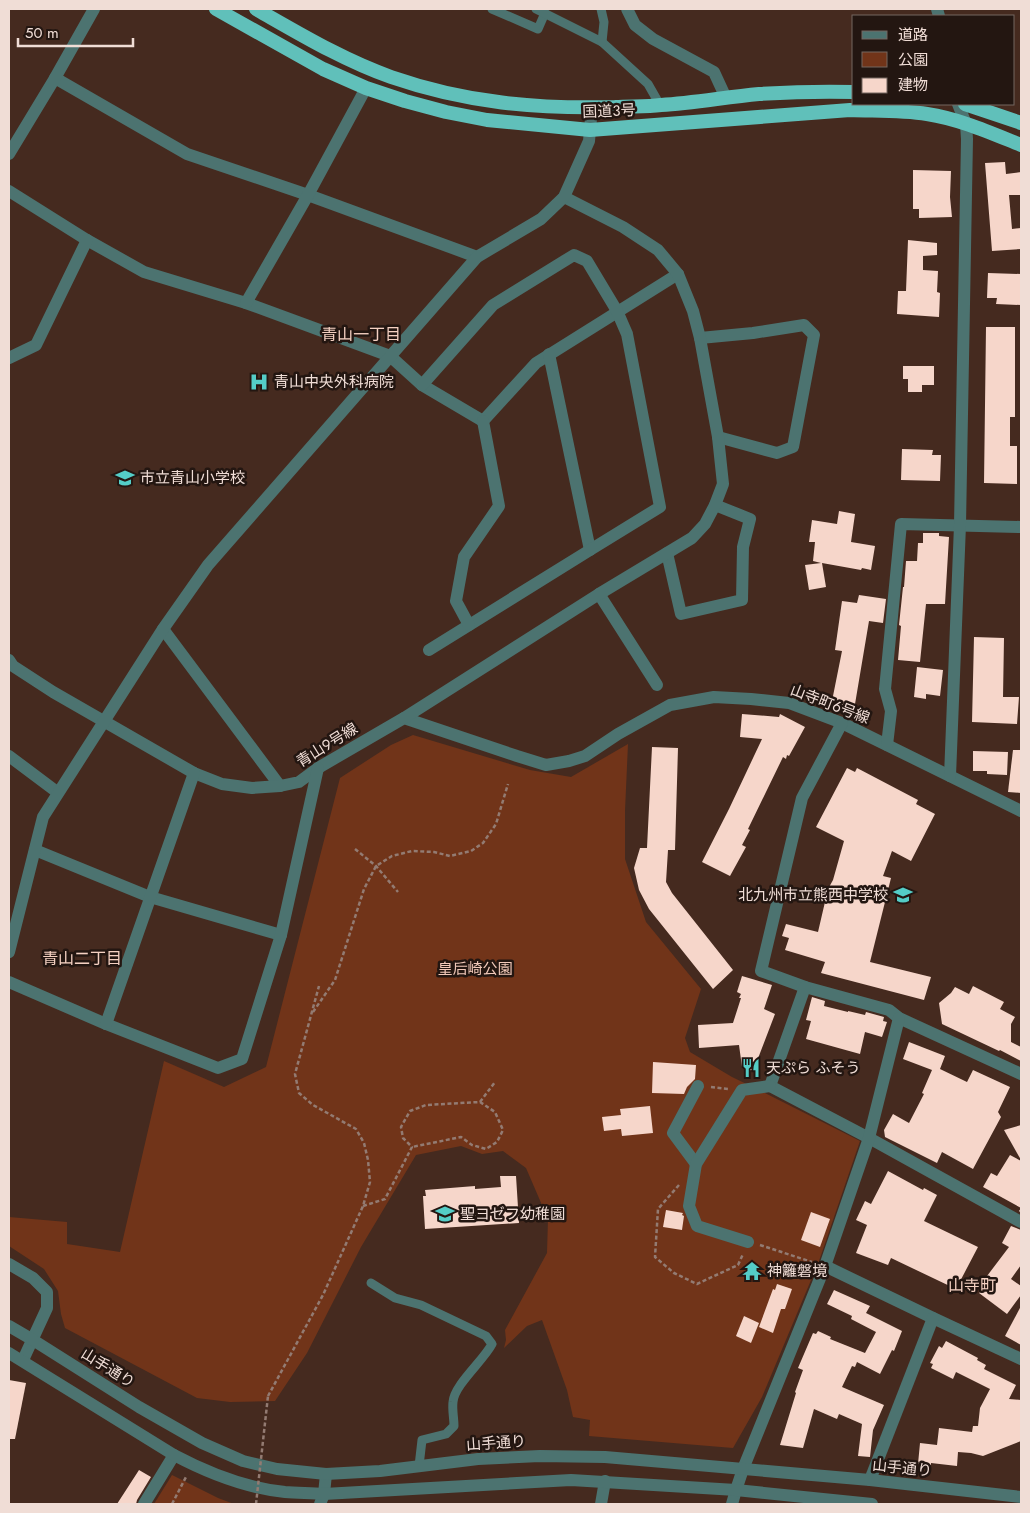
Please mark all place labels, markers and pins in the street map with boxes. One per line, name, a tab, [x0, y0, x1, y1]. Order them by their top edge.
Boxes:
hospital icon: 青山中央外科病院	[248, 371, 270, 393]
place label: 青山中央外科病院	[274, 371, 394, 393]
school or university icon: 市立青山小学校	[114, 467, 136, 489]
place label: 市立青山小学校	[140, 467, 245, 489]
place label: 北九州市立熊西中学校	[738, 884, 888, 906]
school or university icon: 北九州市立熊西中学校	[892, 884, 914, 906]
restaurant icon: 天ぷら ふそう	[740, 1057, 762, 1079]
place label: 天ぷら ふそう	[766, 1057, 861, 1079]
school or university icon: 聖ヨゼフ幼稚園	[434, 1203, 456, 1225]
place label: 聖ヨゼフ幼稚園	[460, 1203, 565, 1225]
temple icon: 神籬磐境	[741, 1260, 763, 1282]
place label: 神籬磐境	[767, 1260, 827, 1282]

